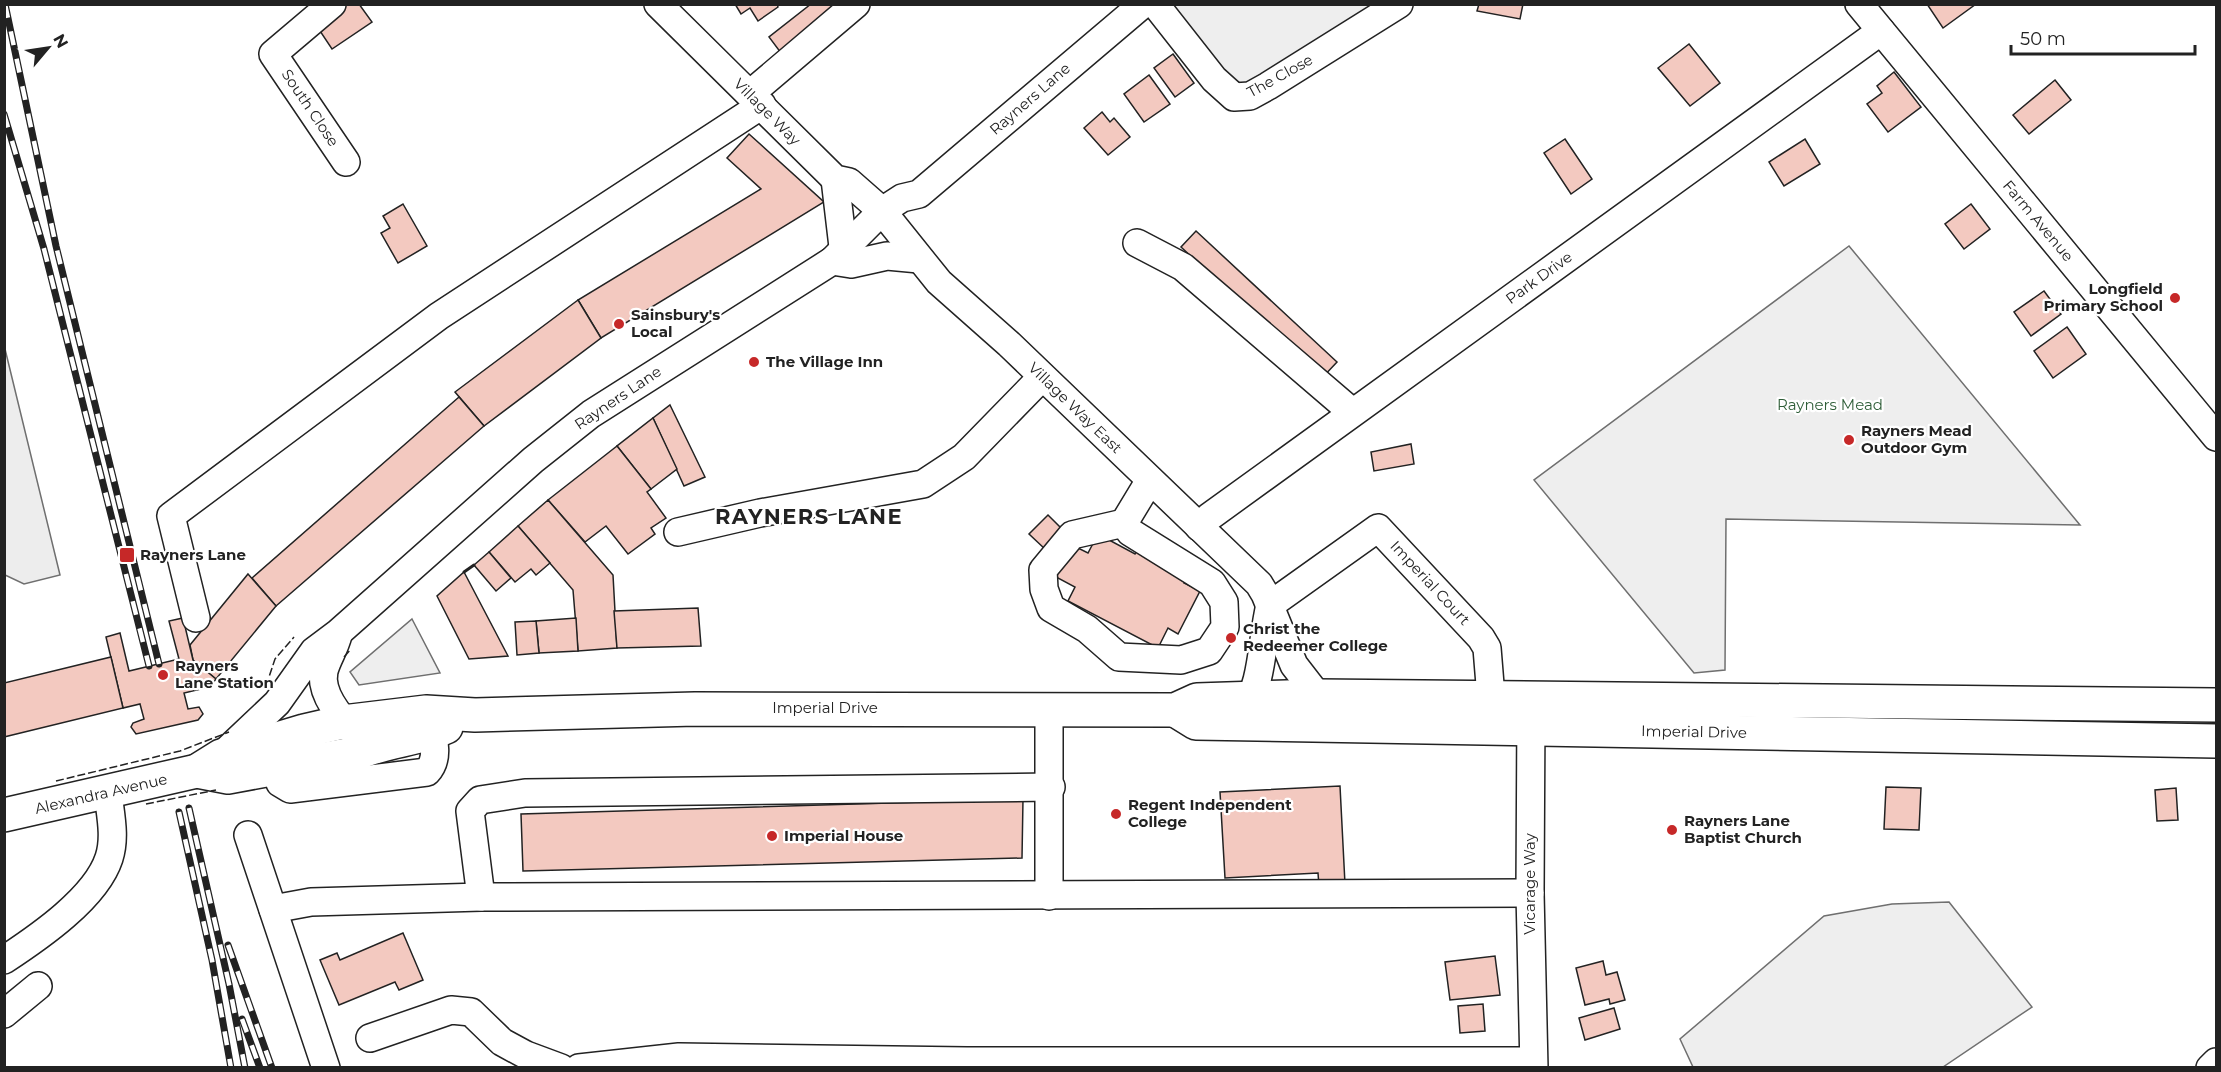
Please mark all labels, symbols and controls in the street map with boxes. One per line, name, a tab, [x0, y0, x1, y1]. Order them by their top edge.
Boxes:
north arrow	[18, 18, 78, 78]
scale bar	[2011, 18, 2196, 56]
text: 50 m	[2020, 28, 2066, 50]
text: N	[49, 31, 72, 51]
street label: The Close	[1244, 50, 1316, 101]
street label: Rayners Lane	[985, 58, 1074, 139]
street label: South Close	[278, 65, 343, 150]
street label: Village Way	[730, 74, 805, 150]
street label: Farm Avenue	[1999, 176, 2078, 265]
street label: Park Drive	[1502, 247, 1576, 308]
place label: Longfield Primary School	[2044, 279, 2163, 315]
marker: Longfield Primary School	[2168, 291, 2182, 305]
place label: Sainsbury's Local	[631, 305, 720, 341]
marker: Sainsbury's Local	[612, 317, 626, 331]
place label: The Village Inn	[766, 352, 883, 371]
marker: The Village Inn	[747, 355, 761, 369]
street label: Village Way East	[1024, 358, 1126, 457]
street label: Rayners Lane	[571, 362, 665, 434]
park label: Rayners Mead	[1777, 395, 1883, 414]
place label: Rayners Mead Outdoor Gym	[1861, 421, 1972, 457]
marker: Rayners Mead Outdoor Gym	[1842, 433, 1856, 447]
district label: RAYNERS LANE	[715, 504, 903, 529]
street label: Imperial Court	[1386, 536, 1474, 629]
place label: Rayners Lane	[140, 545, 246, 564]
marker: Rayners Lane	[118, 546, 136, 564]
place label: Christ the Redeemer College	[1243, 619, 1388, 655]
marker: Christ the Redeemer College	[1224, 631, 1238, 645]
place label: Rayners Lane Station	[175, 656, 274, 692]
marker: Rayners Lane Station	[156, 668, 170, 682]
street label: Imperial Drive	[772, 698, 878, 717]
street label: Imperial Drive	[1641, 721, 1747, 742]
street label: Alexandra Avenue	[33, 769, 169, 818]
place label: Regent Independent College	[1128, 795, 1292, 831]
marker: Regent Independent College	[1109, 807, 1123, 821]
place label: Rayners Lane Baptist Church	[1684, 811, 1802, 847]
marker: Rayners Lane Baptist Church	[1665, 823, 1679, 837]
place label: Imperial House	[784, 826, 903, 845]
marker: Imperial House	[765, 829, 779, 843]
street label: Vicarage Way	[1520, 832, 1539, 935]

